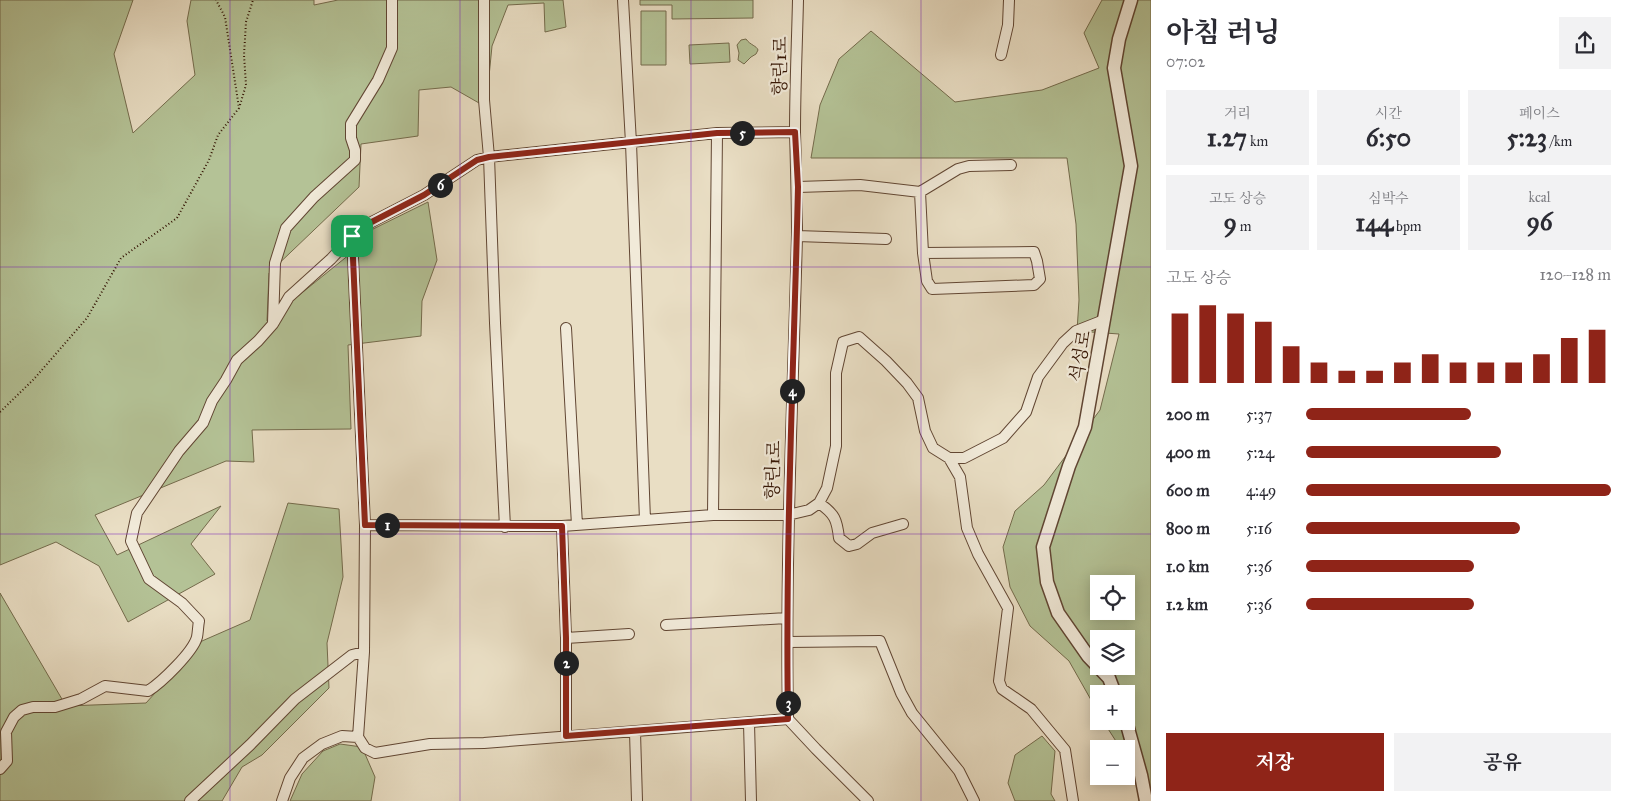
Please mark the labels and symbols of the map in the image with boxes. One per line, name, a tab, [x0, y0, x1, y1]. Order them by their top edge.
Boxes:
street label: 향린1로	[768, 36, 792, 96]
pin: 5	[730, 120, 754, 146]
pin: 6	[428, 172, 452, 198]
pin	[331, 215, 373, 257]
street label: 석성로	[1065, 328, 1095, 384]
pin: 4	[780, 378, 804, 404]
street label: 향린1로	[761, 440, 785, 500]
pin: 1	[374, 512, 400, 538]
pin: 2	[554, 650, 578, 676]
pin: 3	[776, 690, 800, 716]

